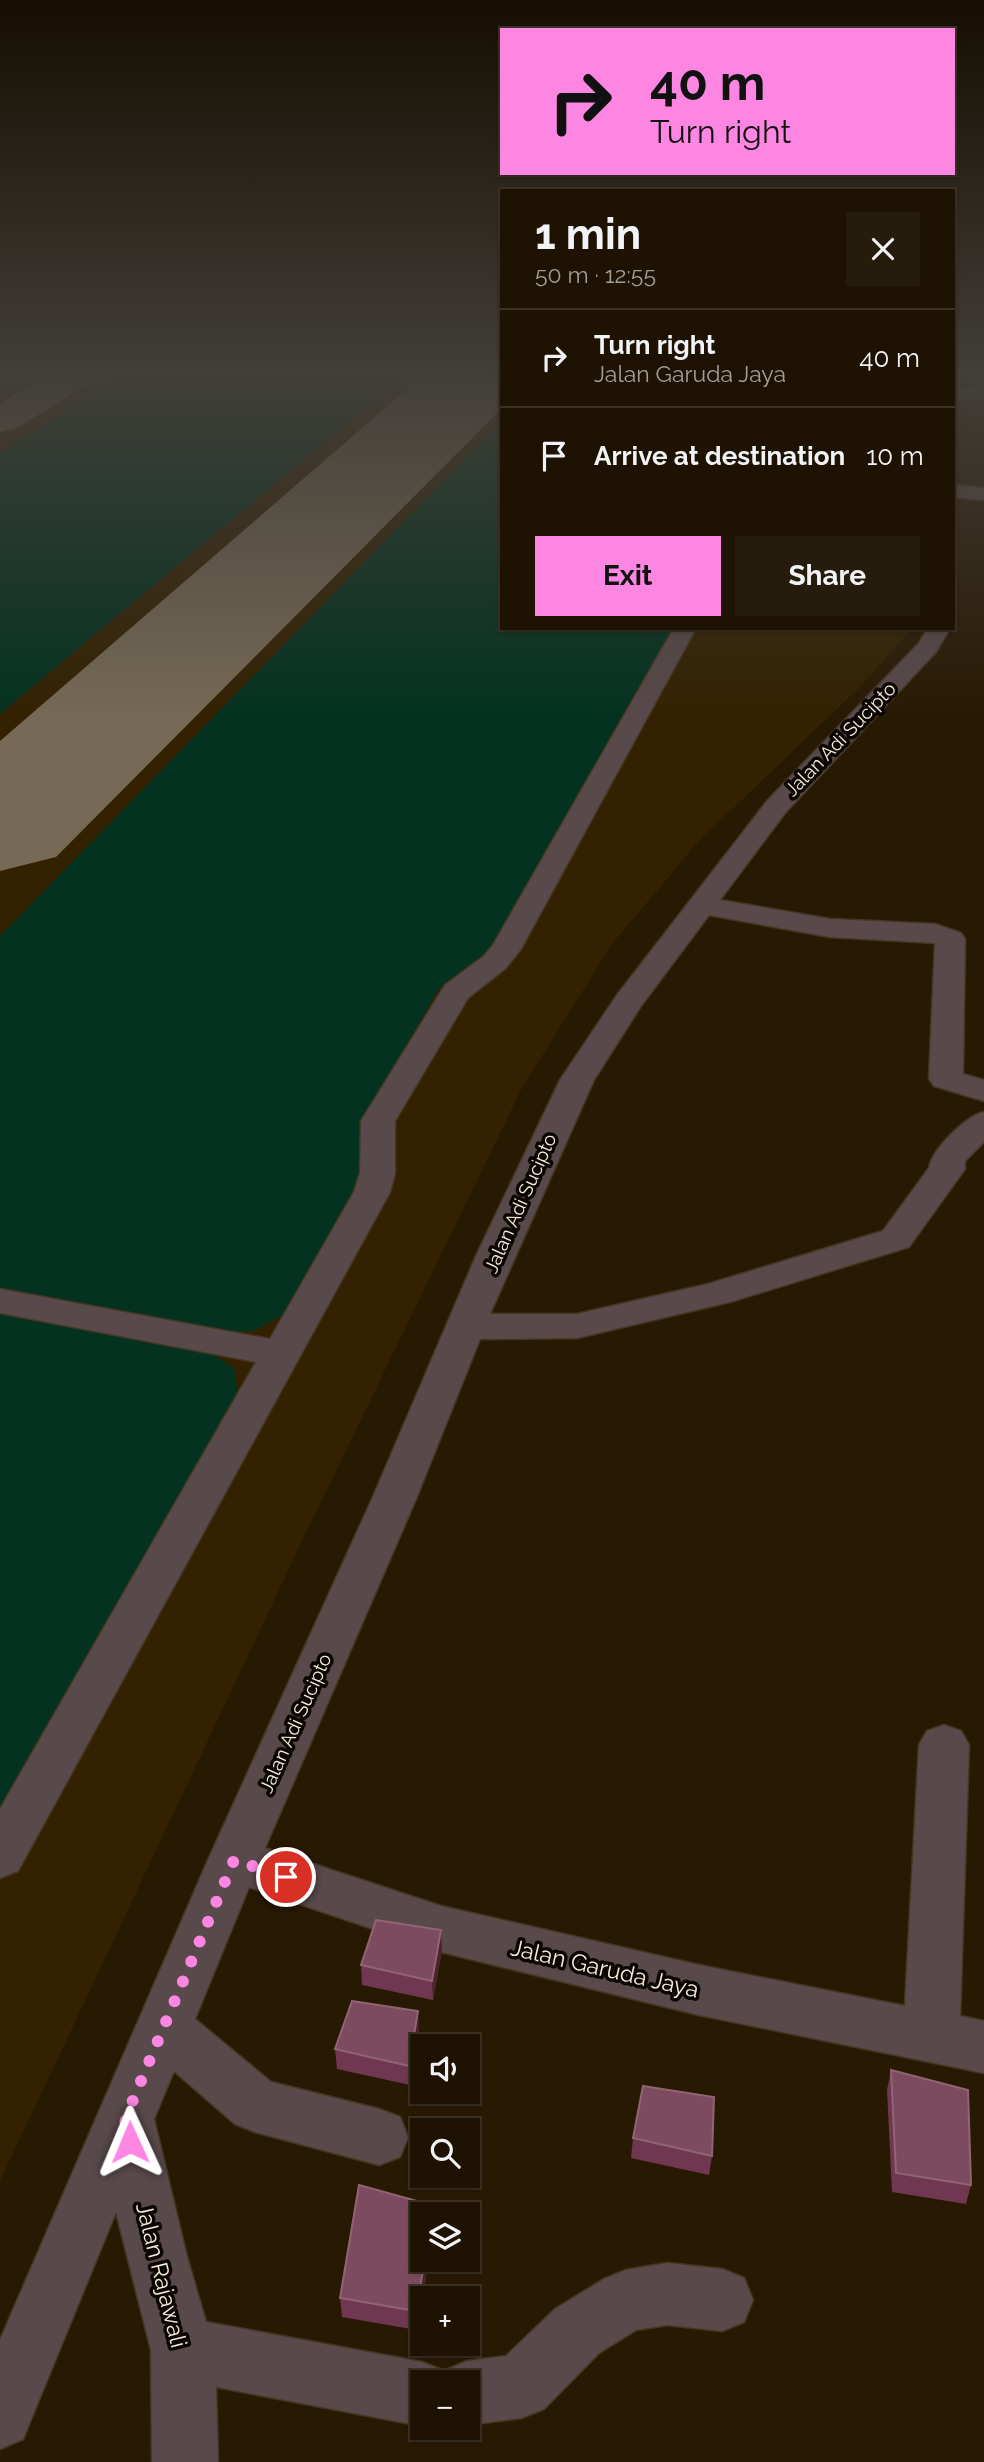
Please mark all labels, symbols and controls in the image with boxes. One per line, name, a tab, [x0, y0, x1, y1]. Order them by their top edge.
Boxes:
text: 40 m	[650, 54, 765, 111]
icon: right	[535, 56, 626, 147]
text: Turn right	[650, 113, 791, 150]
text: 1 min	[535, 210, 641, 259]
button: close	[846, 212, 920, 286]
text: 50 m · 12:55	[535, 261, 656, 288]
text: Turn right	[594, 330, 715, 360]
icon: right	[535, 339, 573, 377]
text: 40 m	[859, 343, 920, 373]
text: Jalan Garuda Jaya	[594, 360, 786, 387]
icon: arrive	[535, 437, 573, 475]
text: Arrive at destination	[594, 441, 845, 471]
text: 10 m	[866, 441, 924, 471]
button: Exit	[535, 536, 721, 616]
button: Share	[735, 536, 920, 616]
street label: Jalan Adi Sucipto	[780, 677, 900, 801]
street label: Jalan Adi Sucipto	[479, 1130, 561, 1276]
street label: Jalan Adi Sucipto	[254, 1650, 336, 1796]
pin	[256, 1847, 316, 1907]
icon: arrive	[267, 1858, 305, 1896]
street label: Jalan Garuda Jaya	[508, 1933, 702, 2003]
map controls	[410, 2034, 480, 2440]
button: sound	[410, 2034, 480, 2104]
position arrow	[93, 2105, 167, 2179]
button: search	[410, 2118, 480, 2188]
street label: Jalan Rajawali	[131, 2200, 193, 2350]
button: layers	[410, 2202, 480, 2272]
button: +	[410, 2286, 480, 2356]
button: −	[410, 2370, 480, 2440]

